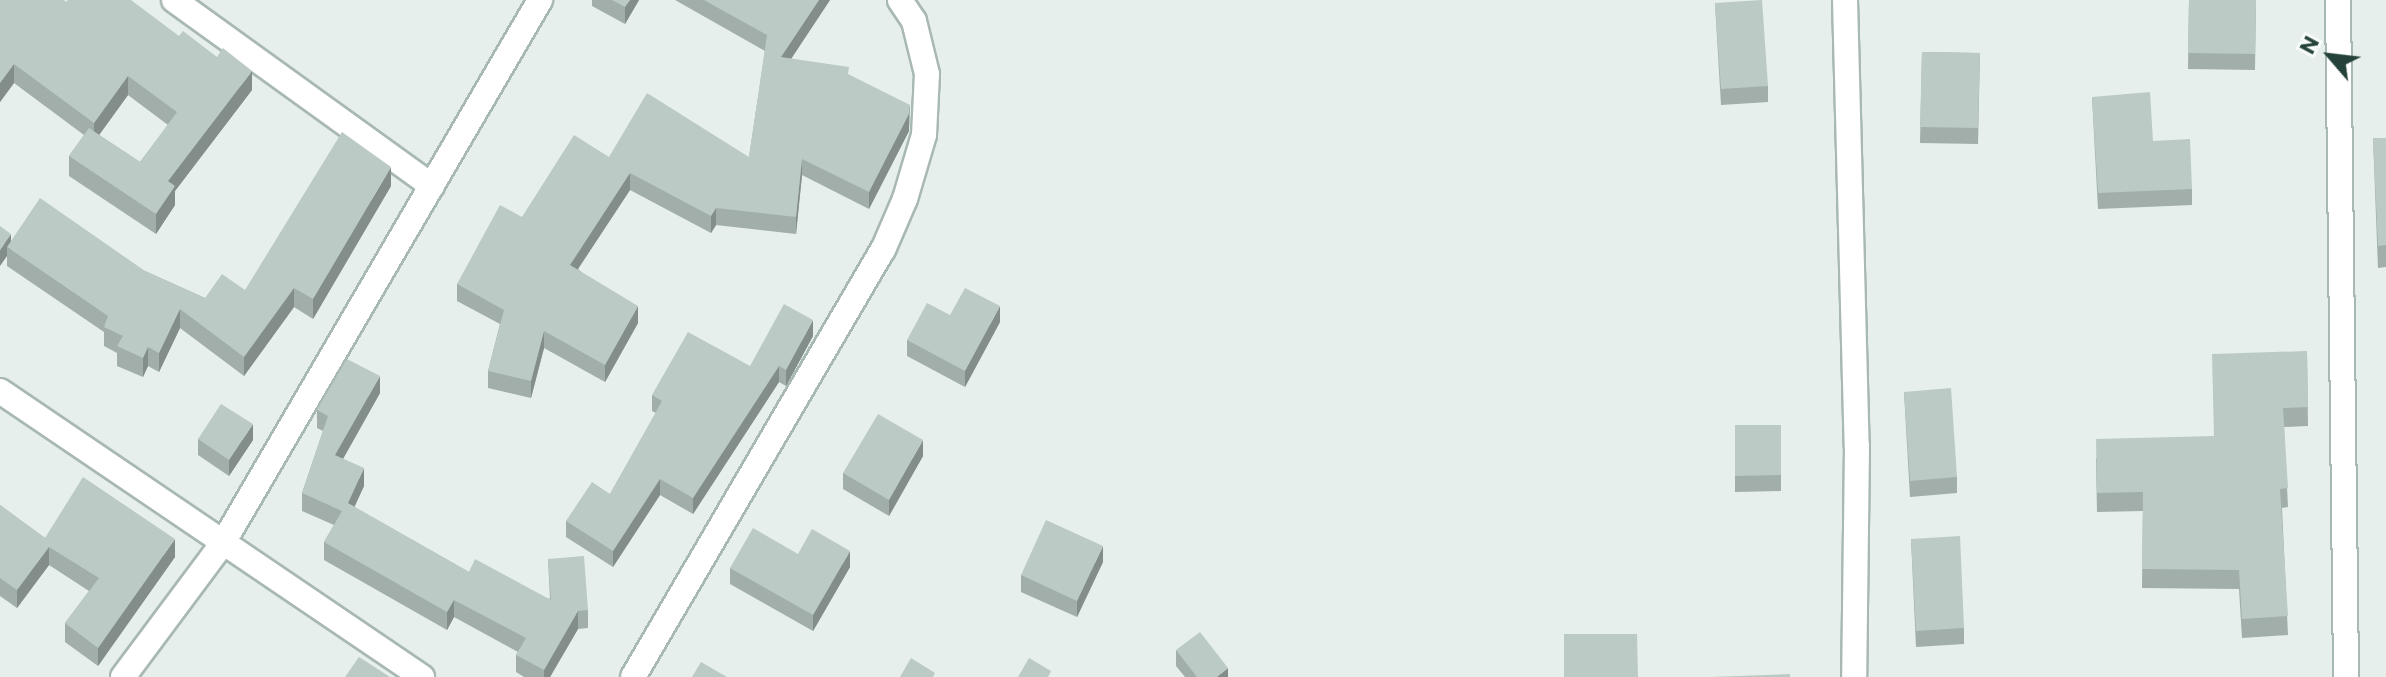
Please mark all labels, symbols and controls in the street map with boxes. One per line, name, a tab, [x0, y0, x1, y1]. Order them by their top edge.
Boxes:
north arrow	[2290, 16, 2370, 96]
text: N	[2293, 31, 2324, 58]

